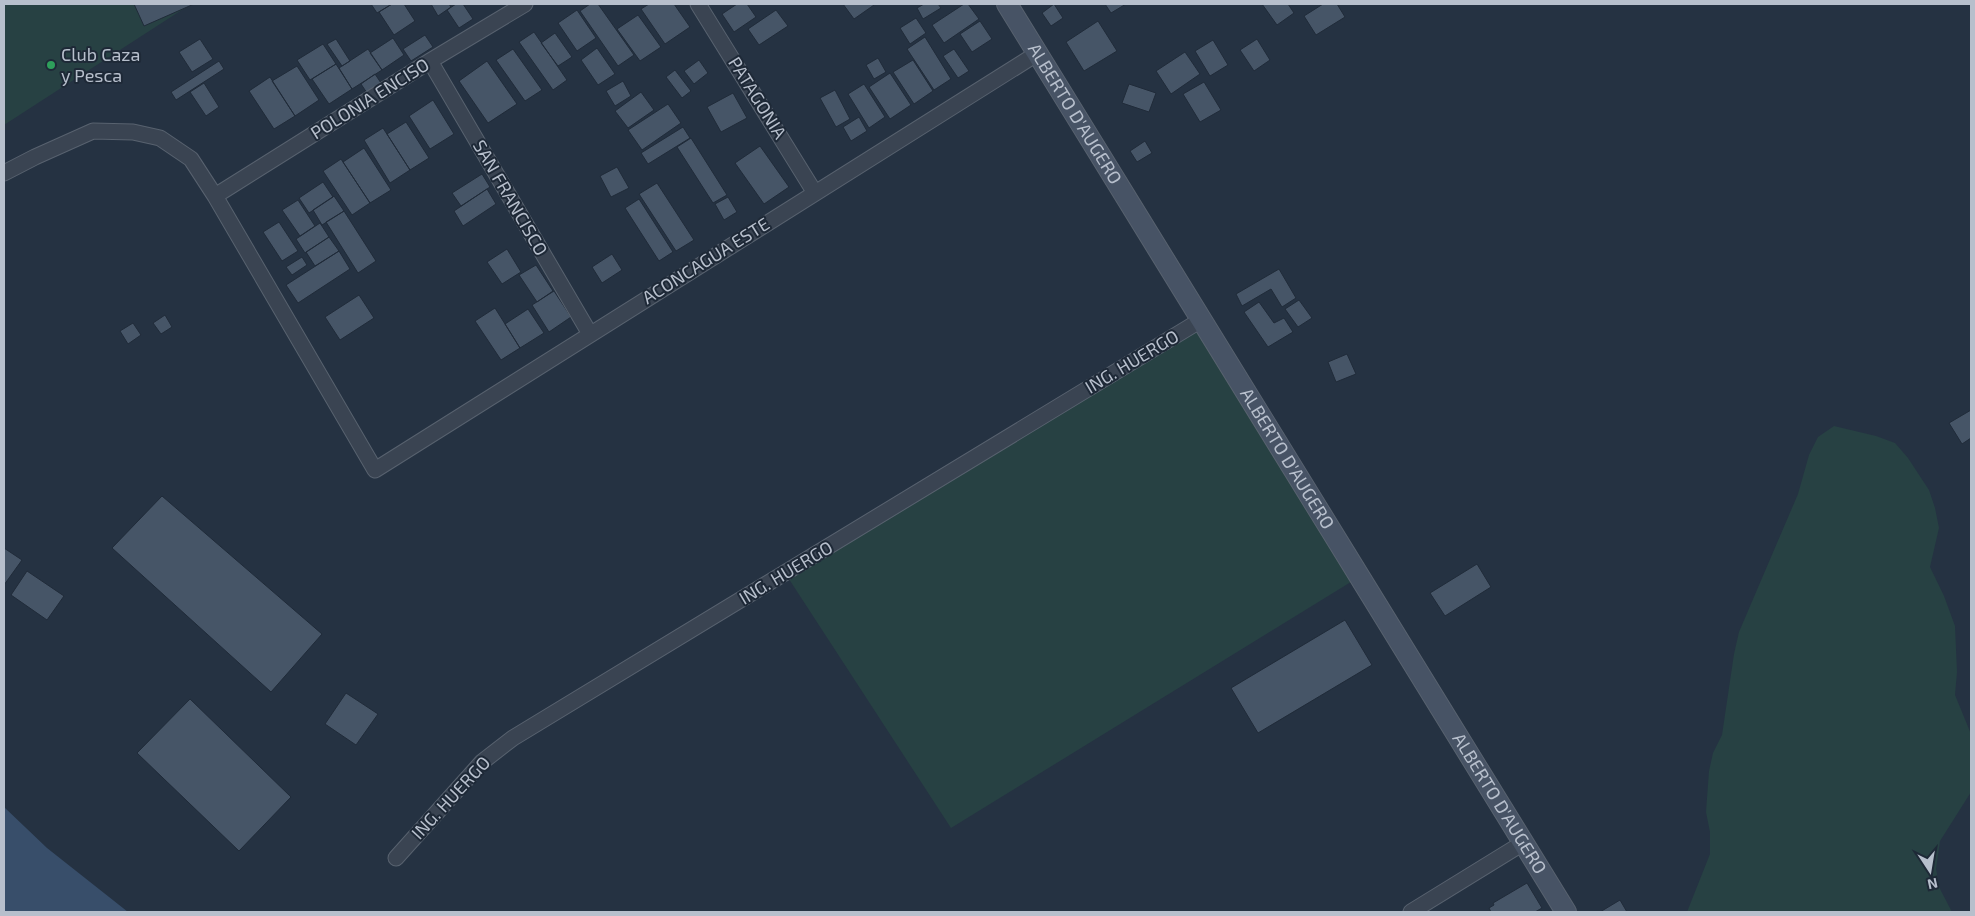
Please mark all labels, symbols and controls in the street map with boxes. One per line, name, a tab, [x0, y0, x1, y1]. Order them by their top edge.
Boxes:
street label: ALBERTO D'AUGERO	[1024, 39, 1127, 188]
place label: Club Caza y Pesca	[61, 43, 140, 86]
street label: PATAGONIA	[724, 52, 792, 143]
street label: POLONIA ENCISO	[306, 53, 433, 143]
marker: Club Caza y Pesca	[45, 59, 57, 71]
street label: SAN FRANCISCO	[469, 136, 553, 259]
street label: ACONCAGUA ESTE	[638, 212, 773, 308]
street label: ING. HUERGO	[1081, 325, 1182, 398]
street label: ALBERTO D'AUGERO	[1236, 384, 1340, 533]
street label: ING. HUERGO	[735, 536, 836, 609]
street label: ALBERTO D'AUGERO	[1448, 728, 1552, 878]
street label: ING. HUERGO	[406, 751, 494, 843]
north arrow	[1905, 846, 1955, 896]
text: N	[1926, 875, 1940, 894]

